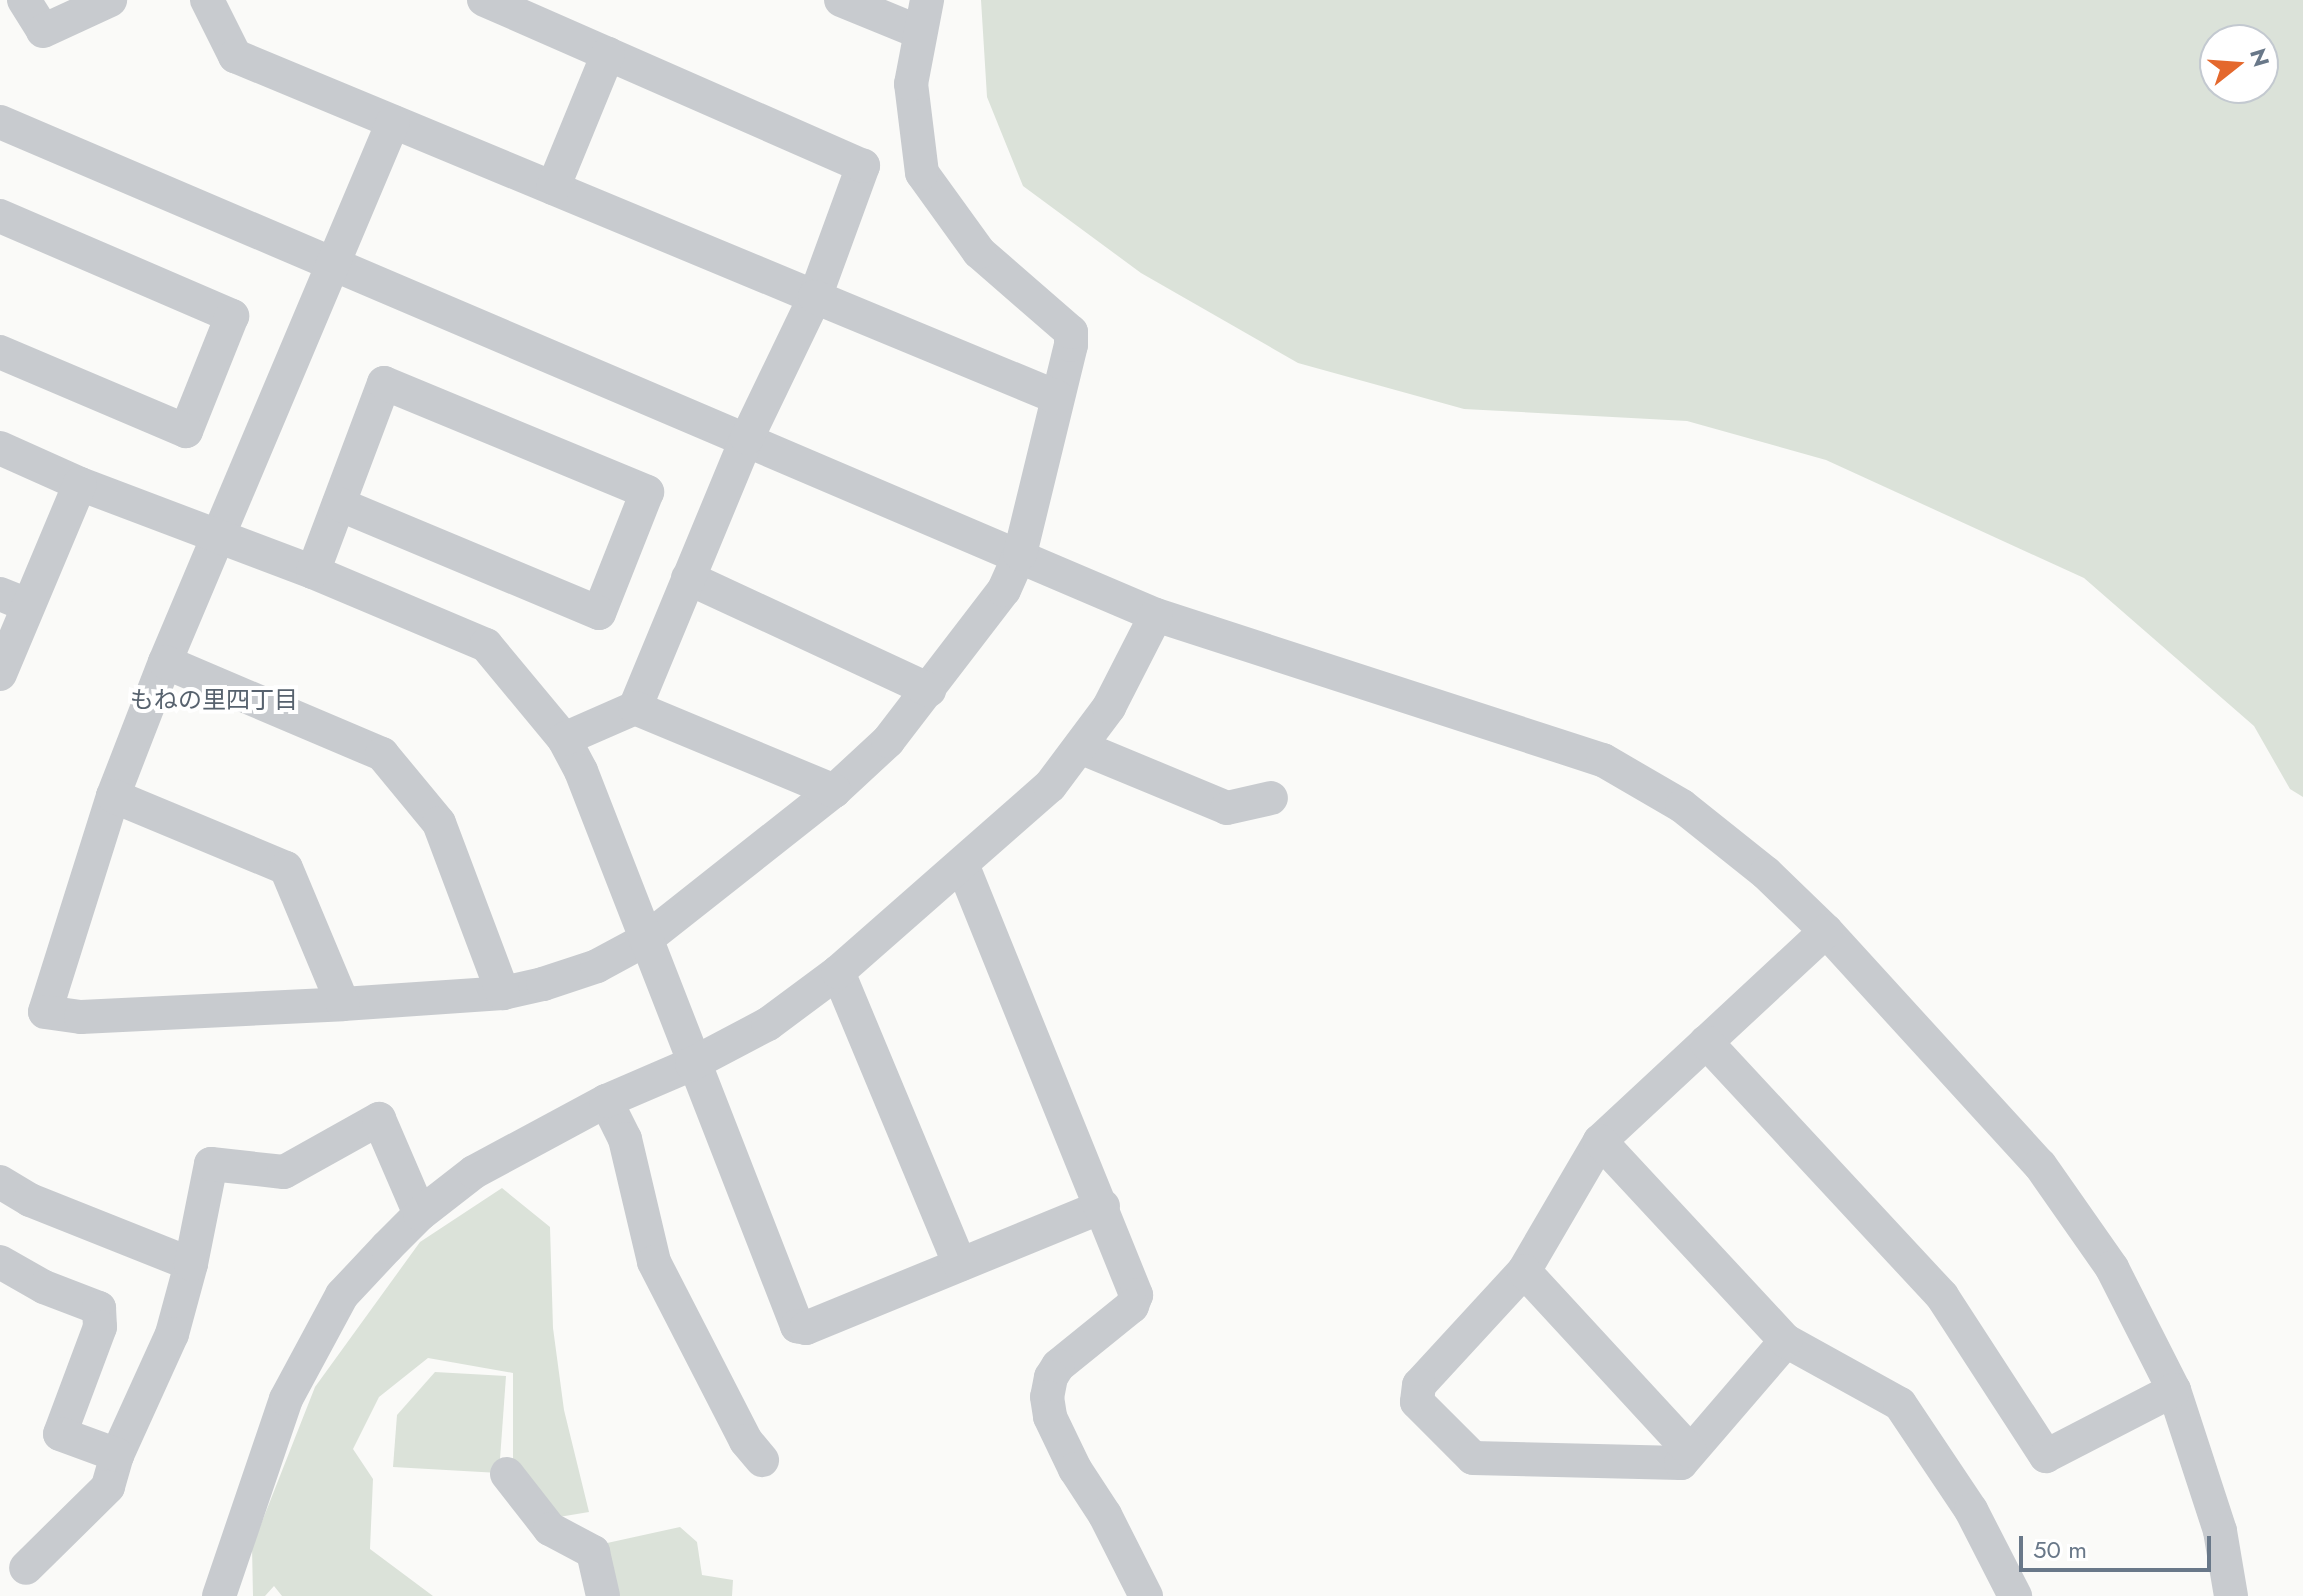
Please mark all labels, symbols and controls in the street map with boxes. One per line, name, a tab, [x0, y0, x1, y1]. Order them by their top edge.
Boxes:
north arrow	[2199, 24, 2279, 104]
text: N	[2242, 45, 2278, 71]
district label: もねの里四丁目	[130, 686, 298, 714]
scale bar	[2023, 1520, 2215, 1570]
text: 50 m	[2033, 1532, 2087, 1567]

